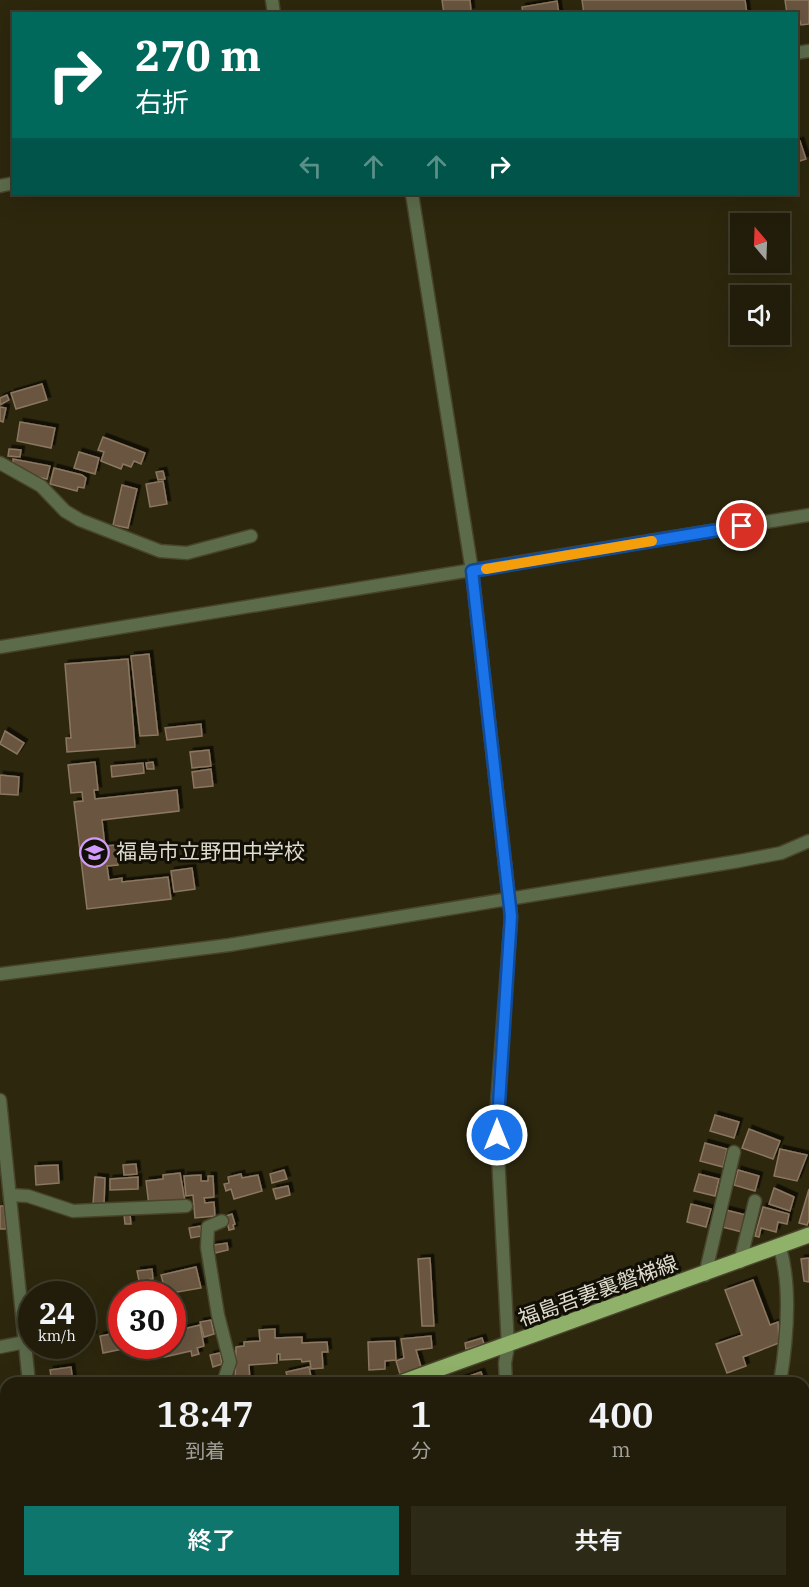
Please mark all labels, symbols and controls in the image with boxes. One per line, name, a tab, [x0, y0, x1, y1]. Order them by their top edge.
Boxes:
text: 270 m	[135, 28, 261, 83]
icon: right	[36, 36, 114, 114]
text: 右折	[135, 84, 189, 119]
icon: left	[294, 150, 327, 183]
icon: ahead	[357, 150, 390, 183]
icon: ahead	[420, 150, 453, 183]
icon: right	[483, 150, 516, 183]
north arrow	[730, 213, 790, 273]
map controls	[730, 213, 790, 345]
button: sound	[730, 285, 790, 345]
pin	[716, 500, 767, 551]
icon: arrive	[725, 509, 758, 542]
school or university icon: 福島市立野田中学校	[79, 836, 111, 868]
place label: 福島市立野田中学校	[116, 837, 305, 865]
position arrow	[465, 1103, 529, 1167]
street label: 福島吾妻裏磐梯線	[514, 1248, 681, 1332]
speed limit sign: 30	[108, 1281, 186, 1359]
text: 24	[39, 1293, 75, 1332]
text: km/h	[38, 1326, 76, 1345]
text: 18:47	[157, 1390, 254, 1437]
text: 1	[410, 1390, 432, 1437]
text: 400	[589, 1391, 653, 1438]
text: m	[611, 1436, 631, 1463]
text: 到着	[185, 1437, 225, 1464]
text: 分	[411, 1437, 431, 1464]
button: 終了	[24, 1506, 399, 1575]
button: 共有	[411, 1506, 786, 1575]

